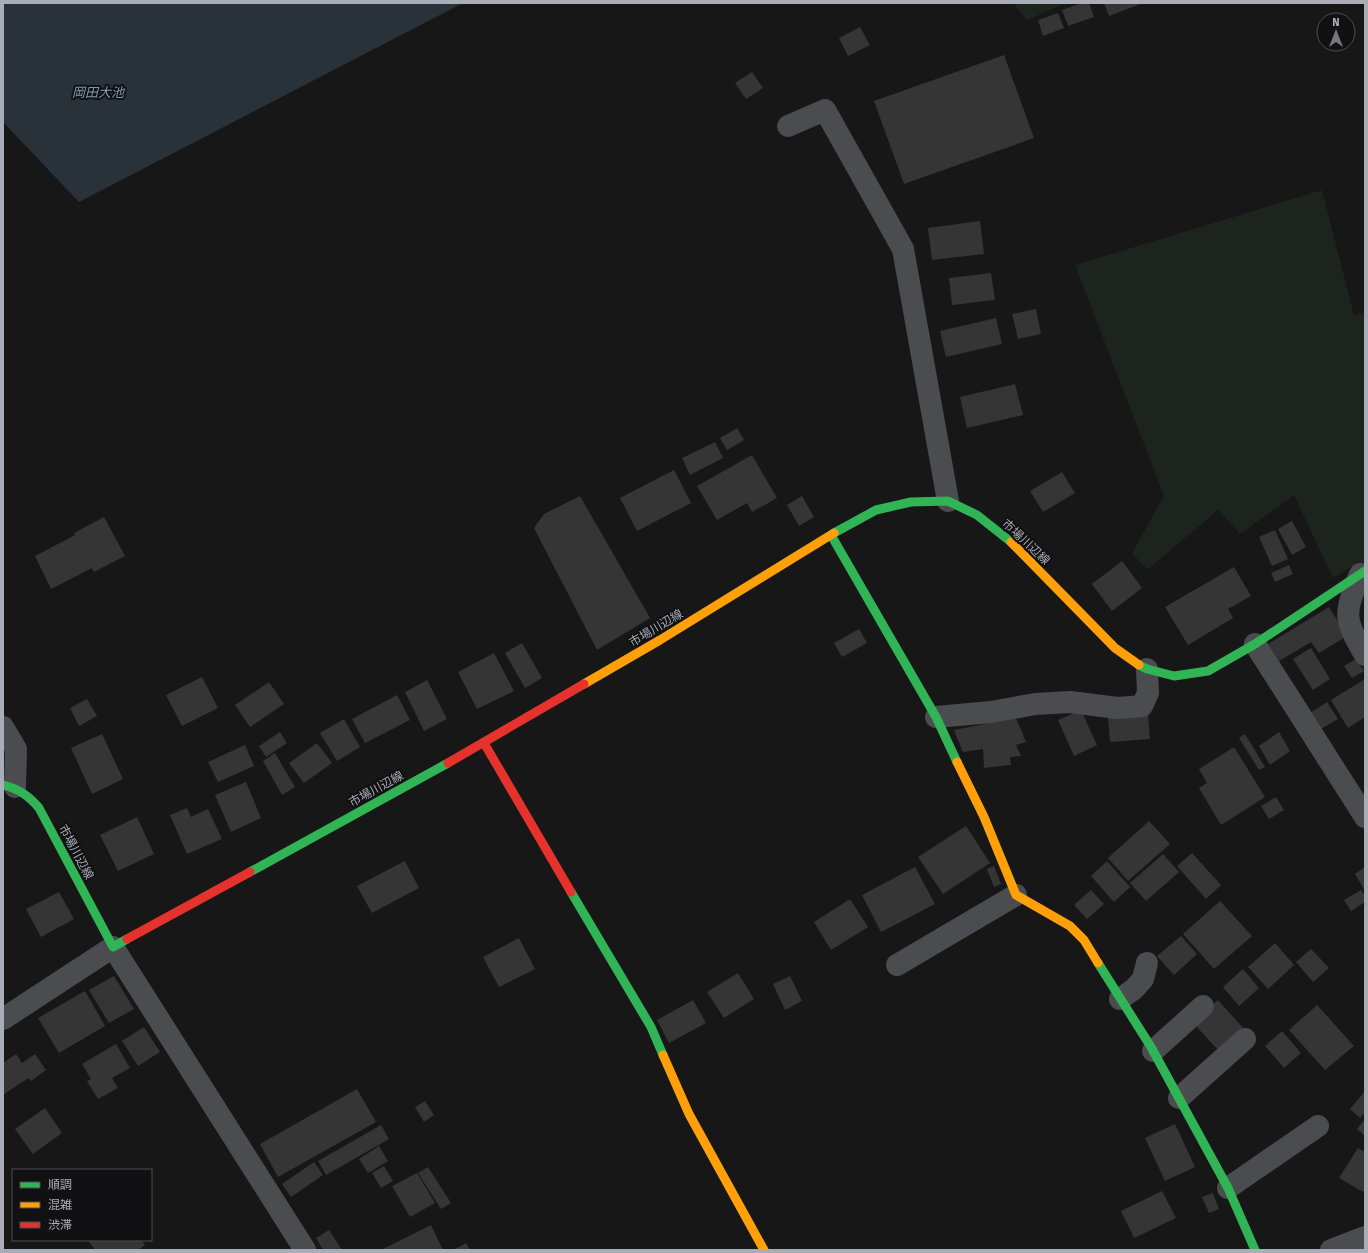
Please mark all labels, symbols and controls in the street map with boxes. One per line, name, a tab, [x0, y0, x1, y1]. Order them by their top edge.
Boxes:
north arrow	[1316, 12, 1356, 52]
text: N	[1332, 16, 1340, 29]
water label: 岡田大池	[72, 85, 126, 100]
street label: 市場川辺線	[999, 516, 1053, 568]
street label: 市場川辺線	[627, 607, 685, 649]
street label: 市場川辺線	[346, 768, 406, 810]
street label: 市場川辺線	[56, 822, 96, 882]
legend	[12, 1169, 152, 1241]
text: 順調	[48, 1178, 72, 1192]
text: 混雑	[48, 1198, 72, 1212]
text: 渋滞	[48, 1218, 72, 1232]

